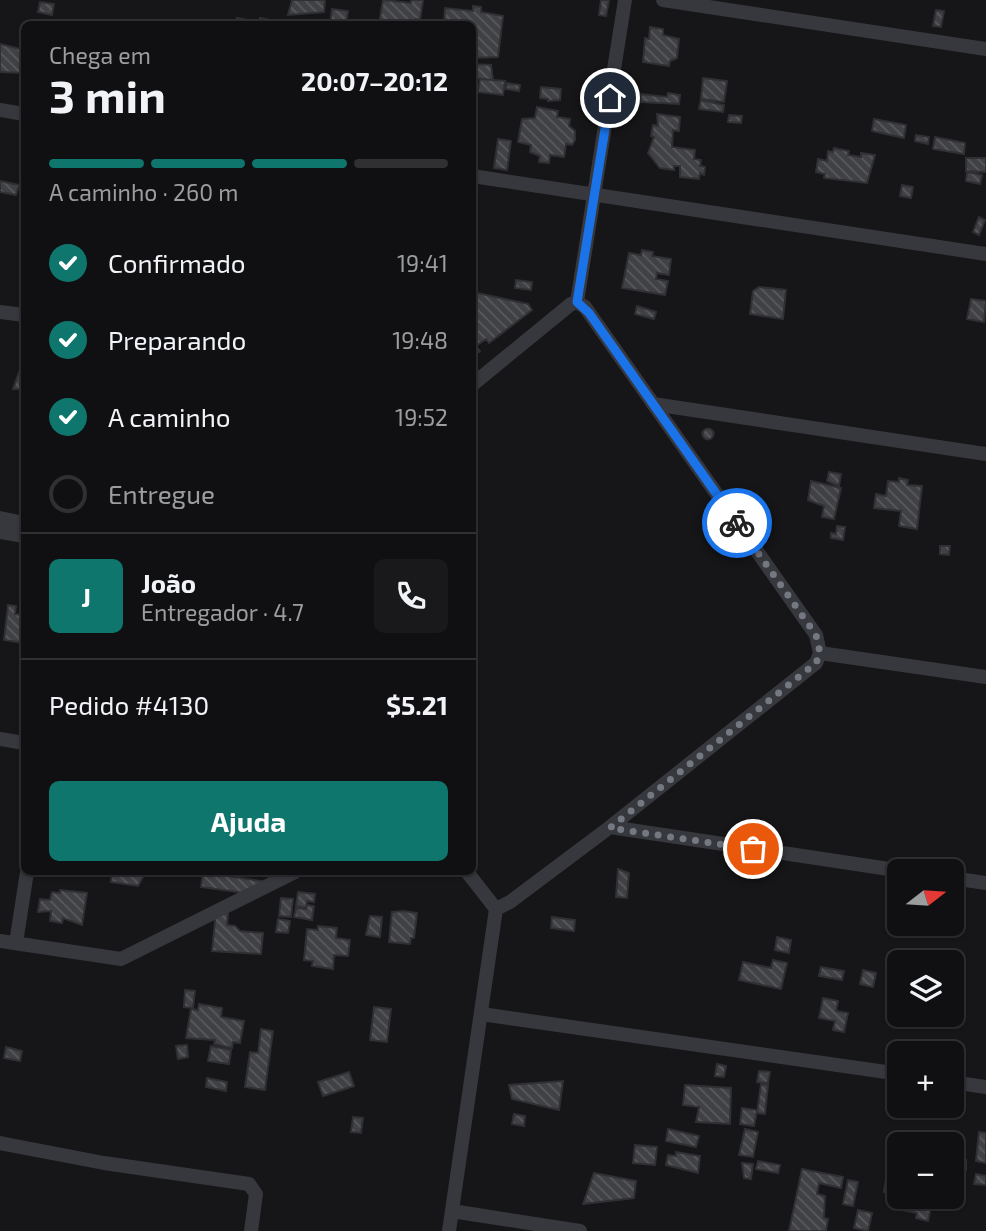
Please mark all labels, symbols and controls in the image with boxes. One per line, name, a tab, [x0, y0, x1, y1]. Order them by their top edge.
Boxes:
text: Chega em	[49, 41, 151, 69]
text: 20:07–20:12	[301, 65, 448, 96]
text: 3 min	[49, 67, 166, 122]
pin	[580, 68, 640, 128]
icon: home	[591, 79, 629, 117]
text: A caminho · 260 m	[49, 178, 238, 206]
icon: check	[49, 244, 87, 282]
text: Confirmado	[108, 247, 246, 278]
text: 19:41	[397, 249, 448, 277]
icon: check	[49, 321, 87, 359]
text: Preparando	[108, 324, 246, 355]
text: 19:48	[392, 326, 448, 354]
icon: check	[49, 398, 87, 436]
text: A caminho	[108, 401, 231, 432]
text: 19:52	[395, 403, 448, 431]
text: Entregue	[108, 478, 215, 509]
courier	[702, 488, 772, 558]
icon: bike	[718, 504, 756, 542]
button: phone	[374, 559, 448, 633]
text: João	[141, 567, 196, 598]
text: J	[81, 581, 91, 612]
text: Entregador · 4.7	[141, 598, 304, 626]
text: Pedido #4130	[49, 689, 209, 720]
text: $5.21	[386, 689, 448, 720]
button: Ajuda	[49, 781, 448, 861]
pin	[723, 819, 783, 879]
icon: bag	[734, 830, 772, 868]
north arrow	[887, 859, 964, 936]
map controls	[887, 859, 964, 1209]
button: layers	[887, 950, 964, 1027]
button: +	[887, 1041, 964, 1118]
button: −	[887, 1132, 964, 1209]

